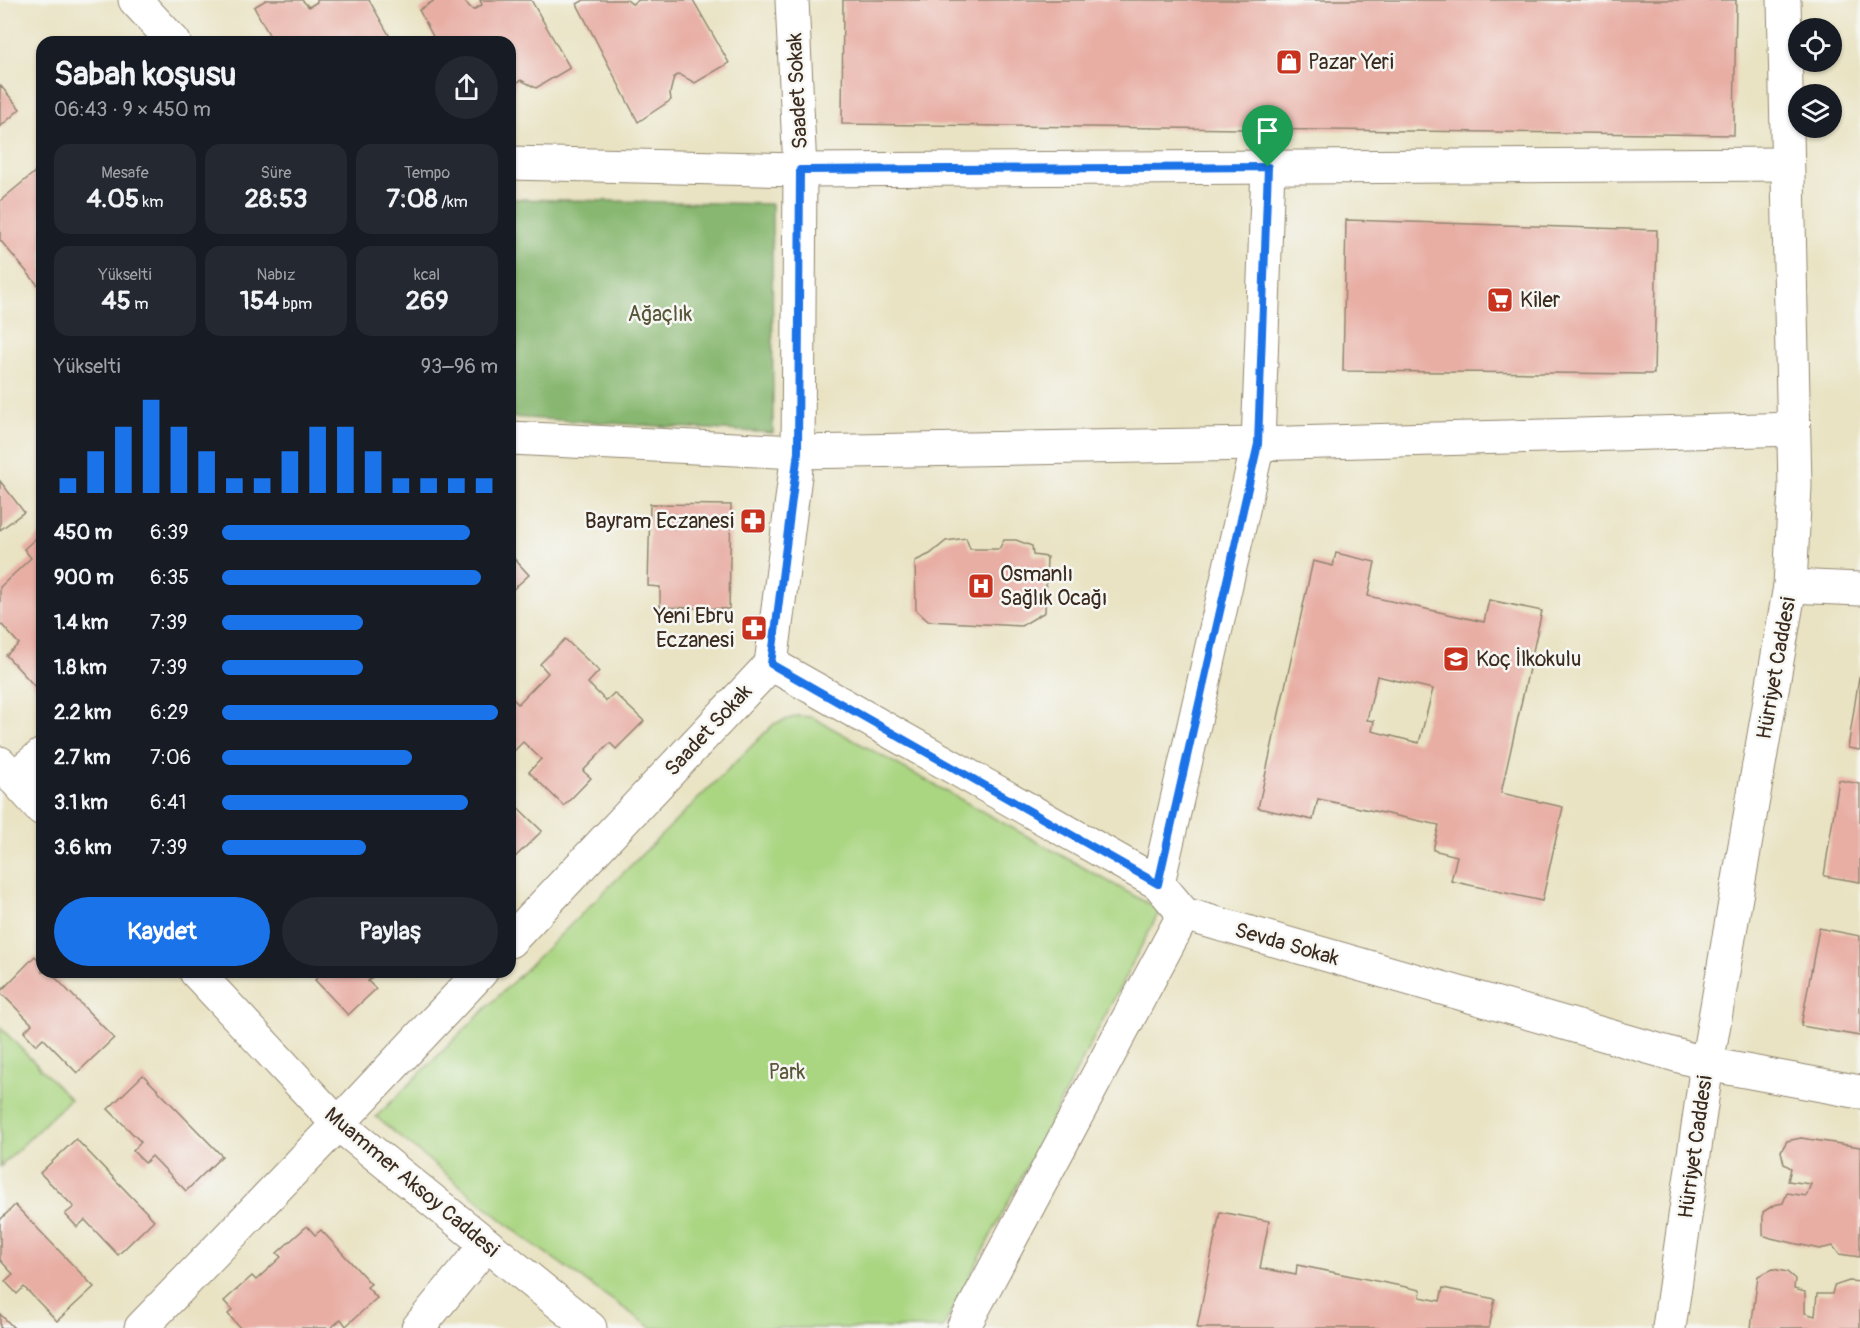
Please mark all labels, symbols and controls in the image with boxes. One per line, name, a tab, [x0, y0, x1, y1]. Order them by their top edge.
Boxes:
map controls	[1788, 18, 1842, 138]
button: locate	[1788, 18, 1842, 72]
street label: Saadet Sokak	[781, 32, 814, 150]
shop icon: Pazar Yeri	[1274, 47, 1304, 77]
place label: Pazar Yeri	[1308, 49, 1394, 76]
text: Sabah koşusu	[54, 54, 236, 95]
button: share	[435, 56, 498, 119]
button: layers	[1788, 84, 1842, 138]
text: 06:43 · 9 × 450 m	[54, 97, 211, 122]
pin	[1242, 105, 1293, 167]
icon: arrive	[1251, 114, 1284, 147]
text: Mesafe	[101, 163, 149, 183]
text: Süre	[261, 163, 291, 183]
text: Tempo	[404, 163, 450, 183]
text: 4.05	[87, 183, 139, 215]
text: 28:53	[244, 183, 308, 215]
text: 7:08	[386, 183, 438, 215]
text: km	[139, 192, 163, 212]
text: /km	[438, 192, 468, 212]
text: Yükselti	[98, 265, 152, 285]
text: Nabız	[257, 265, 295, 285]
text: kcal	[414, 265, 440, 285]
text: 45	[102, 285, 131, 317]
text: 154	[240, 285, 279, 317]
text: 269	[405, 285, 449, 317]
supermarket icon: Kiler	[1485, 285, 1515, 315]
place label: Kiler	[1520, 287, 1561, 314]
text: m	[131, 294, 148, 314]
text: bpm	[279, 294, 312, 314]
park label: Ağaçlık	[628, 301, 693, 328]
text: Yükselti	[54, 354, 121, 379]
text: 93–96 m	[421, 354, 498, 379]
pharmacy icon: Bayram Eczanesi	[738, 506, 768, 536]
place label: Bayram Eczanesi	[585, 508, 734, 535]
text: 450 m	[54, 520, 112, 545]
text: 6:39	[150, 520, 188, 545]
place label: Osmanlı Sağlık Ocağı	[1000, 561, 1107, 612]
text: 900 m	[54, 565, 114, 590]
text: 6:35	[150, 565, 189, 590]
hospital icon: Osmanlı Sağlık Ocağı	[966, 571, 996, 601]
street label: Hürriyet Caddesi	[1751, 595, 1802, 741]
place label: Yeni Ebru Eczanesi	[653, 603, 734, 654]
text: 1.4 km	[54, 610, 108, 635]
text: 7:39	[150, 610, 187, 635]
pharmacy icon: Yeni Ebru Eczanesi	[739, 613, 769, 643]
school or university icon: Koç İlkokulu	[1441, 644, 1471, 674]
place label: Koç İlkokulu	[1476, 646, 1581, 673]
text: 1.8 km	[54, 655, 107, 680]
text: 7:39	[150, 655, 187, 680]
street label: Saadet Sokak	[659, 678, 758, 782]
text: 2.2 km	[54, 700, 111, 725]
text: 6:29	[150, 700, 188, 725]
text: 2.7 km	[54, 745, 111, 770]
text: 7:06	[150, 745, 191, 770]
text: 3.1 km	[54, 790, 108, 815]
text: 6:41	[150, 790, 186, 815]
text: 3.6 km	[54, 835, 112, 860]
text: 7:39	[150, 835, 187, 860]
button: Kaydet	[54, 897, 270, 966]
button: Paylaş	[282, 897, 498, 966]
street label: Sevda Sokak	[1231, 917, 1342, 972]
park label: Park	[769, 1059, 806, 1086]
street label: Hürriyet Caddesi	[1672, 1074, 1719, 1220]
street label: Muammer Aksoy Caddesi	[319, 1101, 505, 1263]

